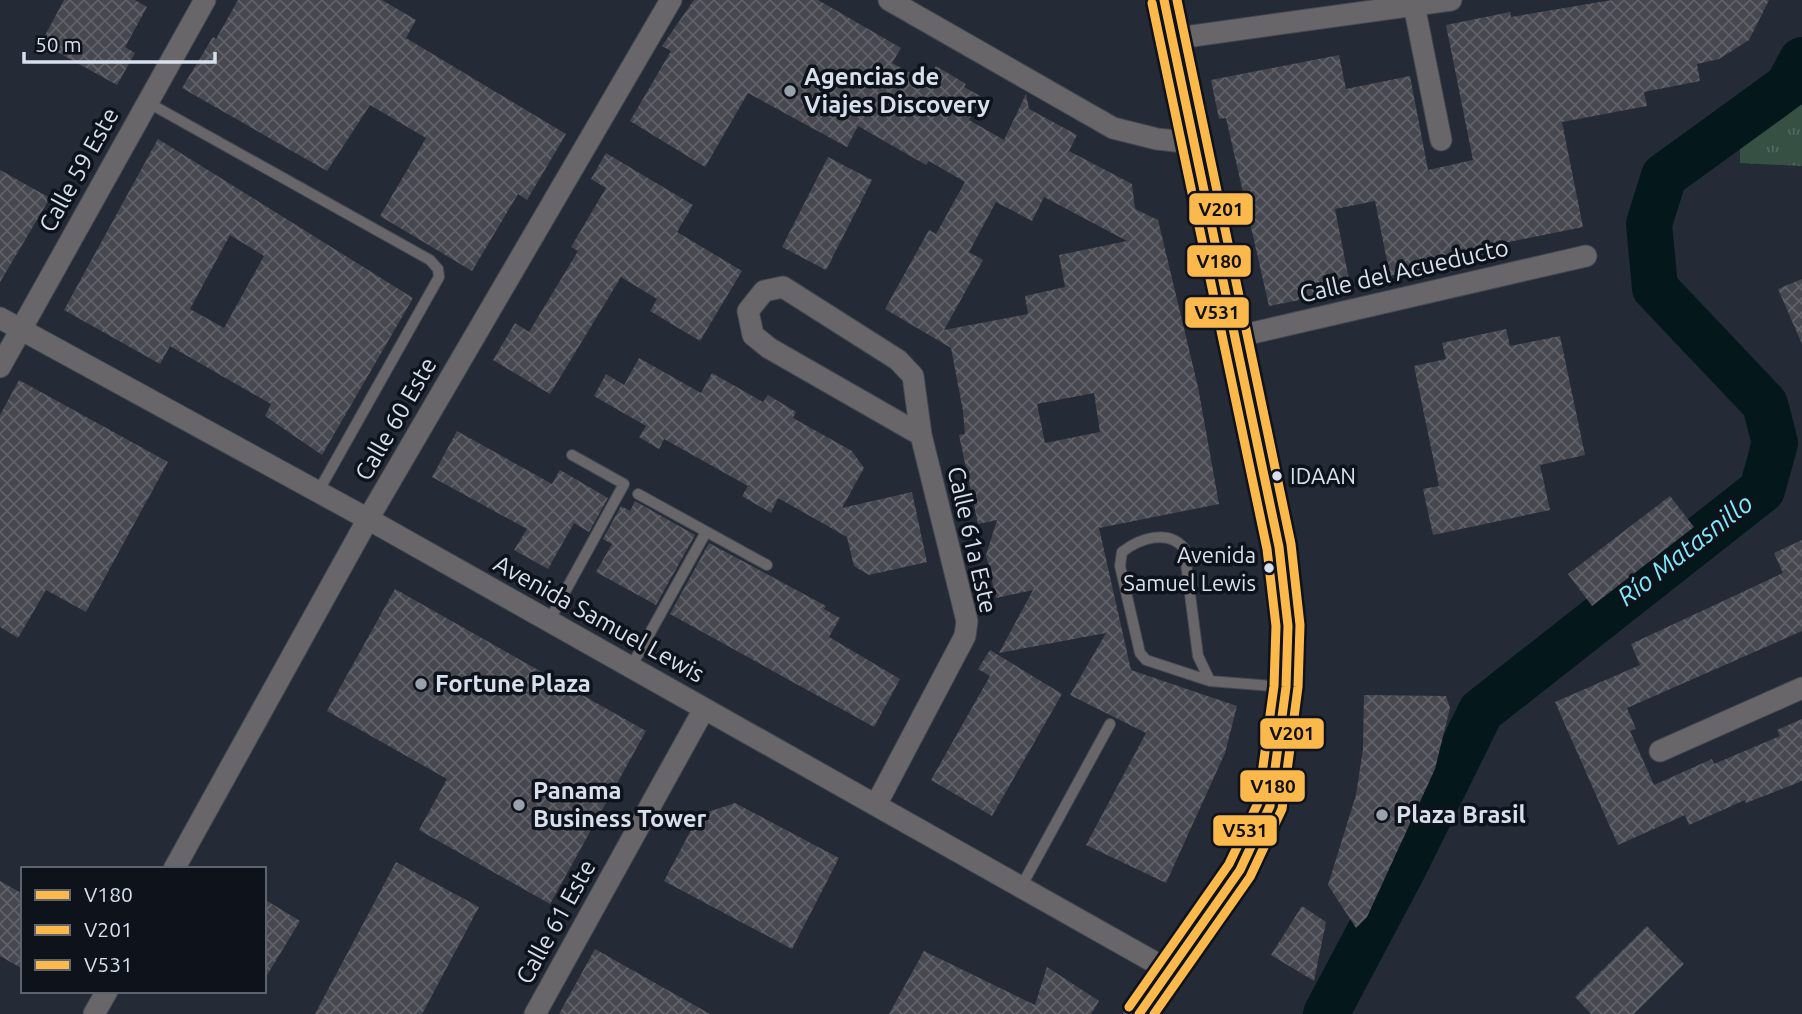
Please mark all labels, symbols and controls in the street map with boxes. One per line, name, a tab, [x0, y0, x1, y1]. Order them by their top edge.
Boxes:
scale bar	[24, 21, 215, 65]
text: 50 m	[35, 32, 82, 56]
place label: Agencias de Viajes Discovery	[804, 63, 990, 118]
marker: Agencias de Viajes Discovery	[782, 83, 798, 99]
street label: Calle 59 Este	[33, 103, 124, 236]
line badge: V201	[1188, 192, 1254, 226]
text: V201	[1198, 198, 1244, 220]
street label: Calle del Acueducto	[1297, 233, 1511, 308]
line badge: V180	[1186, 244, 1252, 278]
text: V180	[1196, 250, 1242, 272]
line badge: V531	[1184, 296, 1250, 329]
text: V531	[1194, 301, 1240, 323]
street label: Calle 60 Este	[350, 352, 442, 485]
place label: IDAAN	[1290, 463, 1356, 488]
street label: Calle 61a Este	[942, 464, 1002, 616]
marker: IDAAN	[1270, 469, 1284, 483]
water label: Río Matasnillo	[1612, 488, 1758, 611]
place label: Avenida Samuel Lewis	[1123, 542, 1256, 595]
street label: Avenida Samuel Lewis	[489, 549, 709, 688]
marker: Avenida Samuel Lewis	[1262, 561, 1276, 575]
place label: Fortune Plaza	[435, 670, 591, 697]
marker: Fortune Plaza	[413, 676, 429, 692]
line badge: V201	[1259, 717, 1325, 750]
text: V201	[1269, 722, 1315, 744]
line badge: V180	[1239, 769, 1306, 803]
text: V180	[1250, 775, 1296, 797]
place label: Panama Business Tower	[533, 777, 707, 832]
marker: Panama Business Tower	[511, 797, 527, 813]
place label: Plaza Brasil	[1396, 801, 1526, 828]
marker: Plaza Brasil	[1374, 807, 1390, 823]
line badge: V531	[1212, 814, 1278, 847]
text: V531	[1222, 819, 1268, 841]
street label: Calle 61 Este	[510, 855, 601, 988]
legend	[21, 867, 266, 993]
text: V180	[84, 882, 133, 906]
text: V201	[84, 917, 133, 941]
text: V531	[84, 952, 133, 976]

